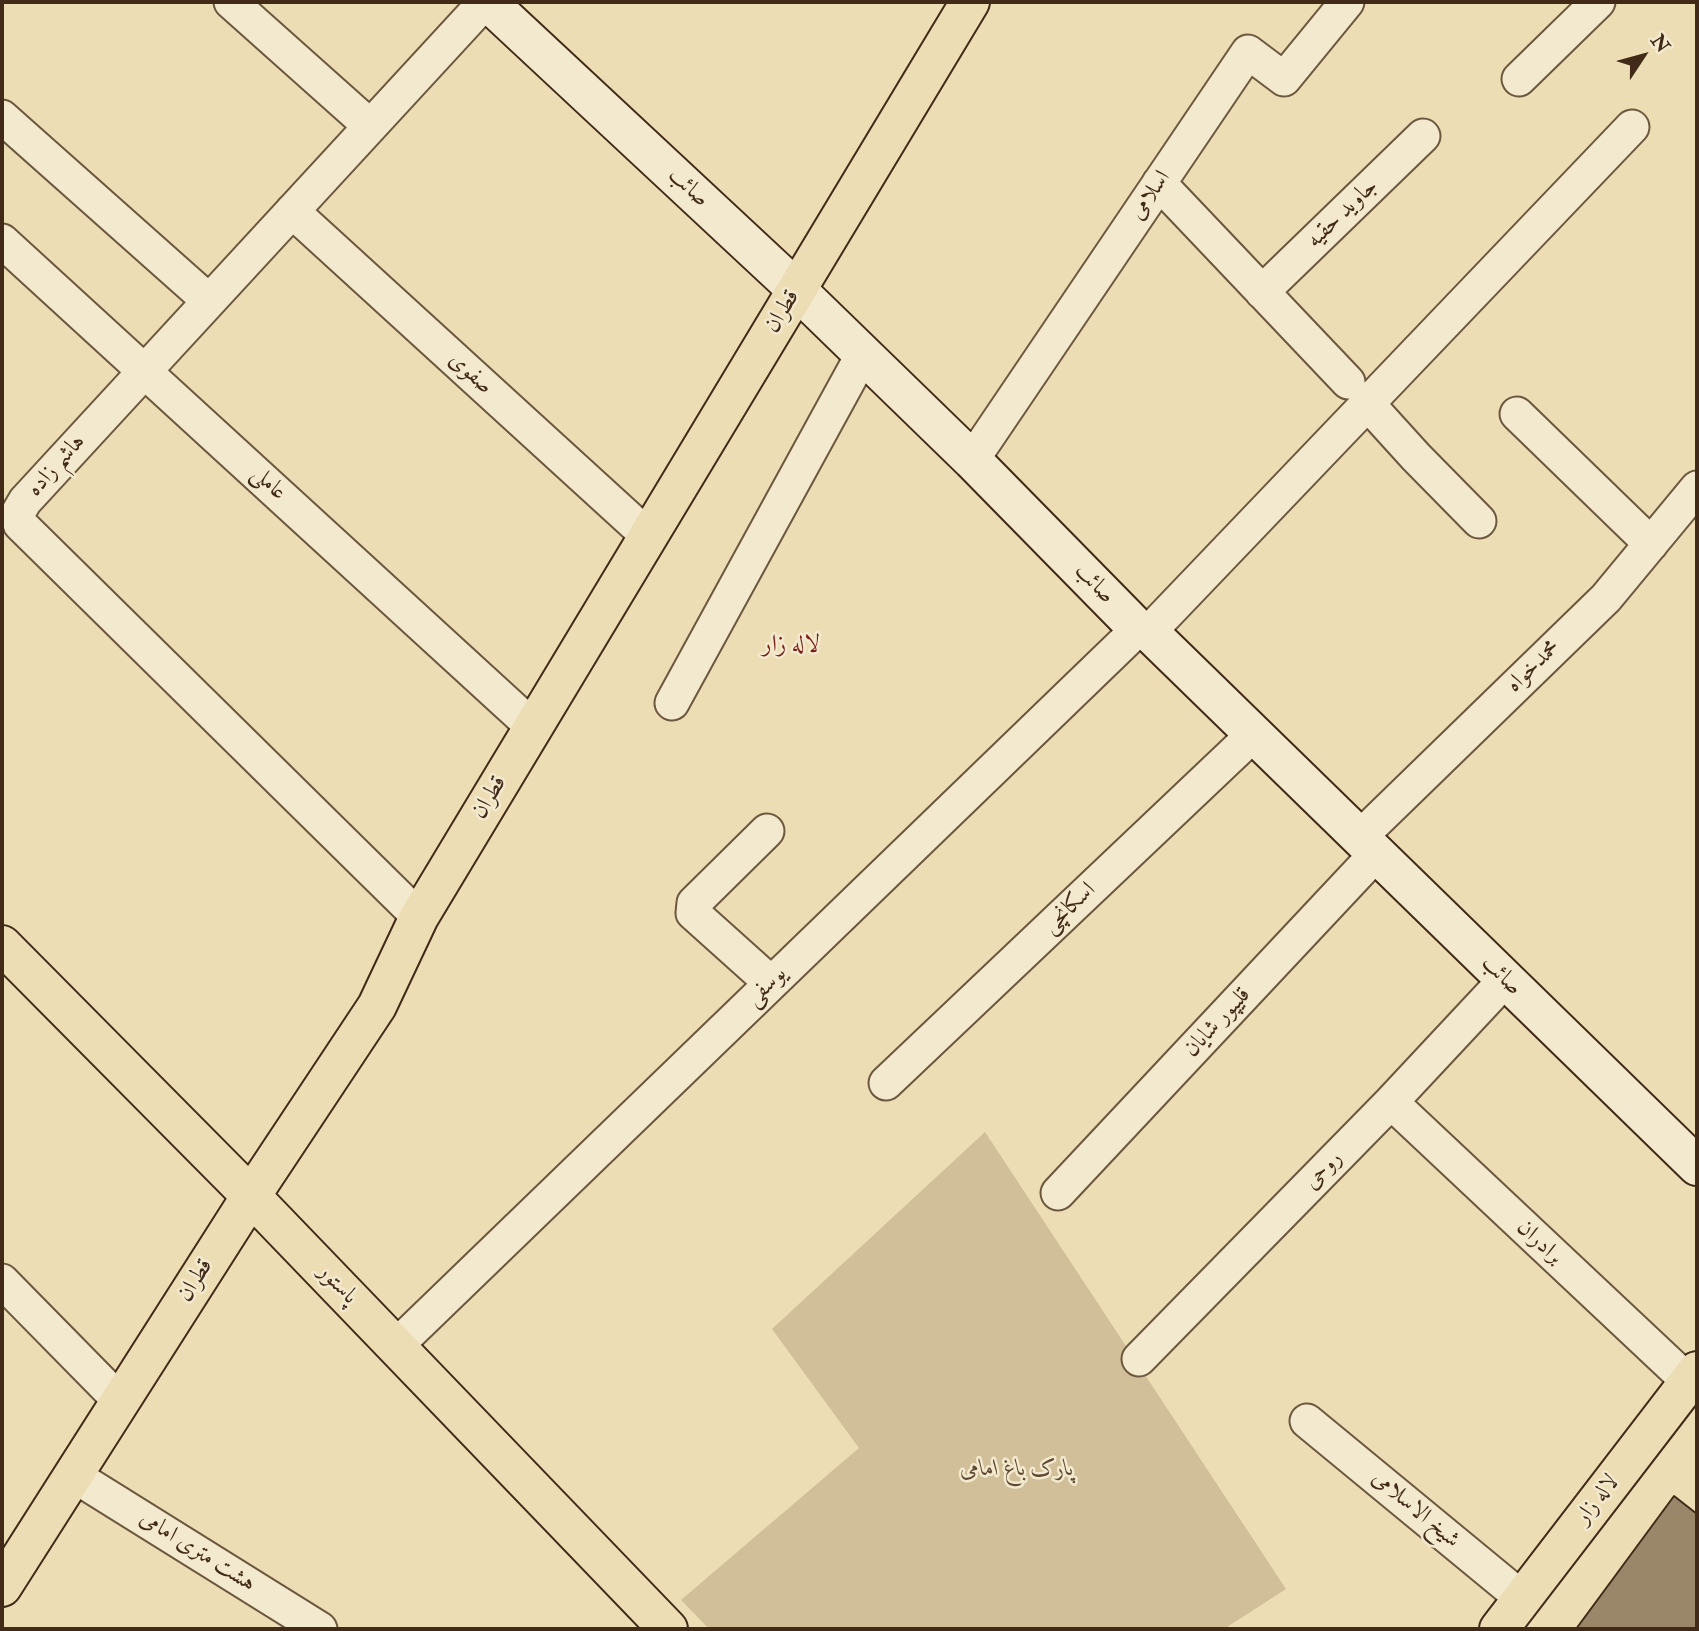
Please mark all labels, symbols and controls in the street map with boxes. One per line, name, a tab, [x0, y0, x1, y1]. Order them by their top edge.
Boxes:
north arrow	[1608, 21, 1678, 91]
text: N	[1645, 30, 1675, 58]
street label: صائب	[662, 162, 714, 214]
street label: اسلامی	[1125, 166, 1177, 226]
street label: جاوید حقیه	[1302, 173, 1384, 255]
street label: قطران	[759, 285, 807, 339]
street label: صفوی	[442, 347, 498, 401]
street label: هاشم زاده	[22, 429, 92, 503]
street label: عاملی	[244, 461, 292, 507]
street label: صائب	[1068, 558, 1120, 610]
district label: لاله زار	[762, 632, 820, 660]
street label: محمدخواه	[1501, 635, 1567, 699]
street label: قطران	[466, 771, 514, 825]
street label: اسکانچی	[1038, 877, 1102, 941]
street label: صائب	[1475, 950, 1527, 1002]
street label: یوسفی	[741, 961, 793, 1013]
street label: قلیپور شایان	[1179, 982, 1257, 1064]
street label: روحی	[1299, 1146, 1349, 1196]
street label: برادران	[1510, 1215, 1568, 1271]
street label: قطران	[172, 1254, 220, 1308]
street label: پاستور	[311, 1259, 363, 1311]
park label: پارک باغ امامی	[960, 1456, 1074, 1484]
street label: شیخ الاسلامی	[1365, 1465, 1465, 1555]
street label: لاله زار	[1570, 1470, 1626, 1530]
street label: هشت متری امامی	[134, 1505, 260, 1599]

